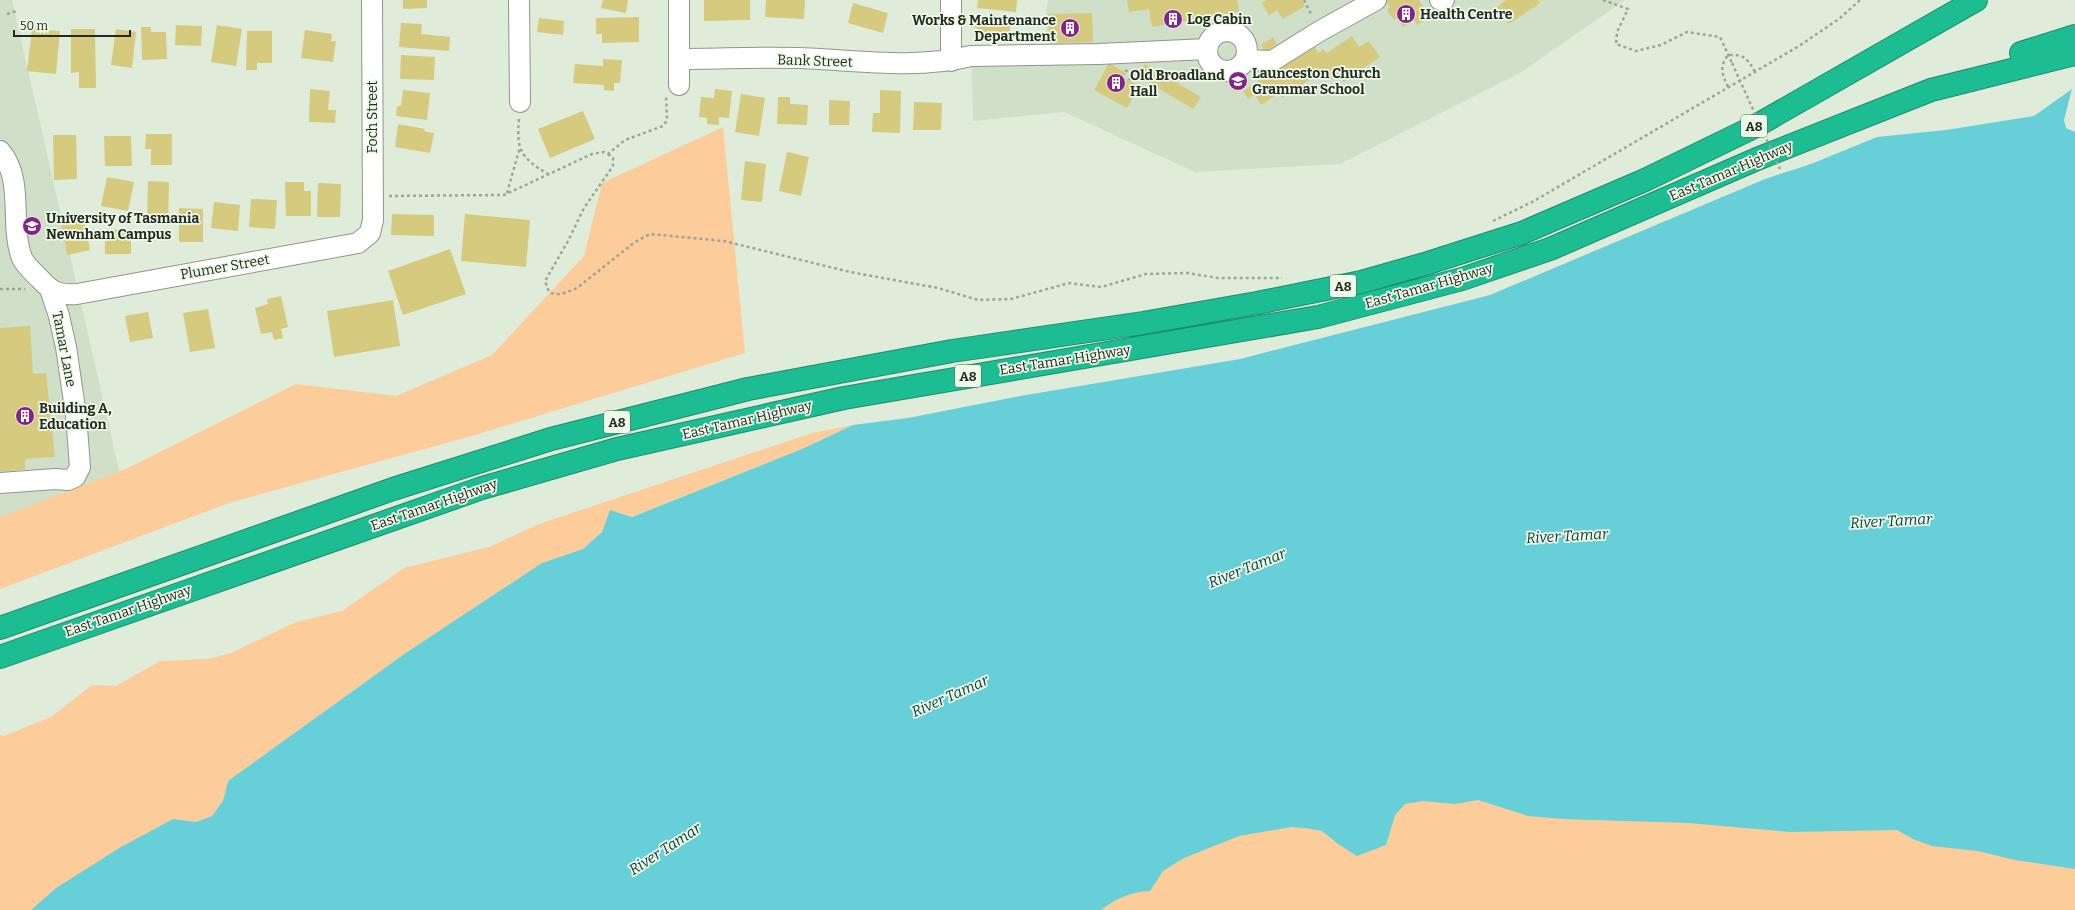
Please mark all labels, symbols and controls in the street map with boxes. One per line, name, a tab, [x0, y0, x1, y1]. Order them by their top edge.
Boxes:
building icon: Health Centre	[1395, 3, 1417, 25]
place label: Health Centre	[1420, 6, 1513, 23]
building icon: Log Cabin	[1162, 8, 1184, 30]
place label: Log Cabin	[1187, 11, 1252, 28]
scale bar	[14, 12, 130, 38]
place label: Works & Maintenance Department	[912, 12, 1056, 45]
building icon: Works & Maintenance Department	[1059, 17, 1081, 39]
text: 50 m	[20, 19, 49, 33]
street label: Bank Street	[777, 51, 853, 71]
place label: Launceston Church Grammar School	[1252, 65, 1381, 98]
place label: Old Broadland Hall	[1130, 67, 1225, 100]
school or university icon: Launceston Church Grammar School	[1227, 70, 1249, 92]
building icon: Old Broadland Hall	[1105, 72, 1127, 94]
street label: Foch Street	[364, 80, 381, 154]
road number: A8	[1741, 115, 1767, 137]
street label: East Tamar Highway	[1667, 137, 1796, 205]
place label: University of Tasmania Newnham Campus	[46, 210, 199, 243]
school or university icon: University of Tasmania Newnham Campus	[21, 215, 43, 237]
street label: Plumer Street	[179, 251, 271, 283]
street label: East Tamar Highway	[1363, 259, 1496, 312]
road number: A8	[1330, 275, 1356, 297]
street label: Tamar Lane	[48, 310, 80, 388]
street label: East Tamar Highway	[998, 341, 1132, 379]
road number: A8	[955, 365, 981, 387]
street label: East Tamar Highway	[680, 397, 814, 443]
place label: Building A, Education	[39, 400, 112, 433]
building icon: Building A, Education	[14, 405, 36, 427]
road number: A8	[604, 411, 630, 433]
street label: East Tamar Highway	[369, 475, 500, 535]
water label: River Tamar	[1849, 510, 1933, 532]
water label: River Tamar	[1525, 525, 1609, 547]
water label: River Tamar	[1205, 544, 1289, 592]
street label: East Tamar Highway	[63, 581, 194, 641]
water label: River Tamar	[909, 671, 992, 721]
water label: River Tamar	[626, 819, 705, 879]

